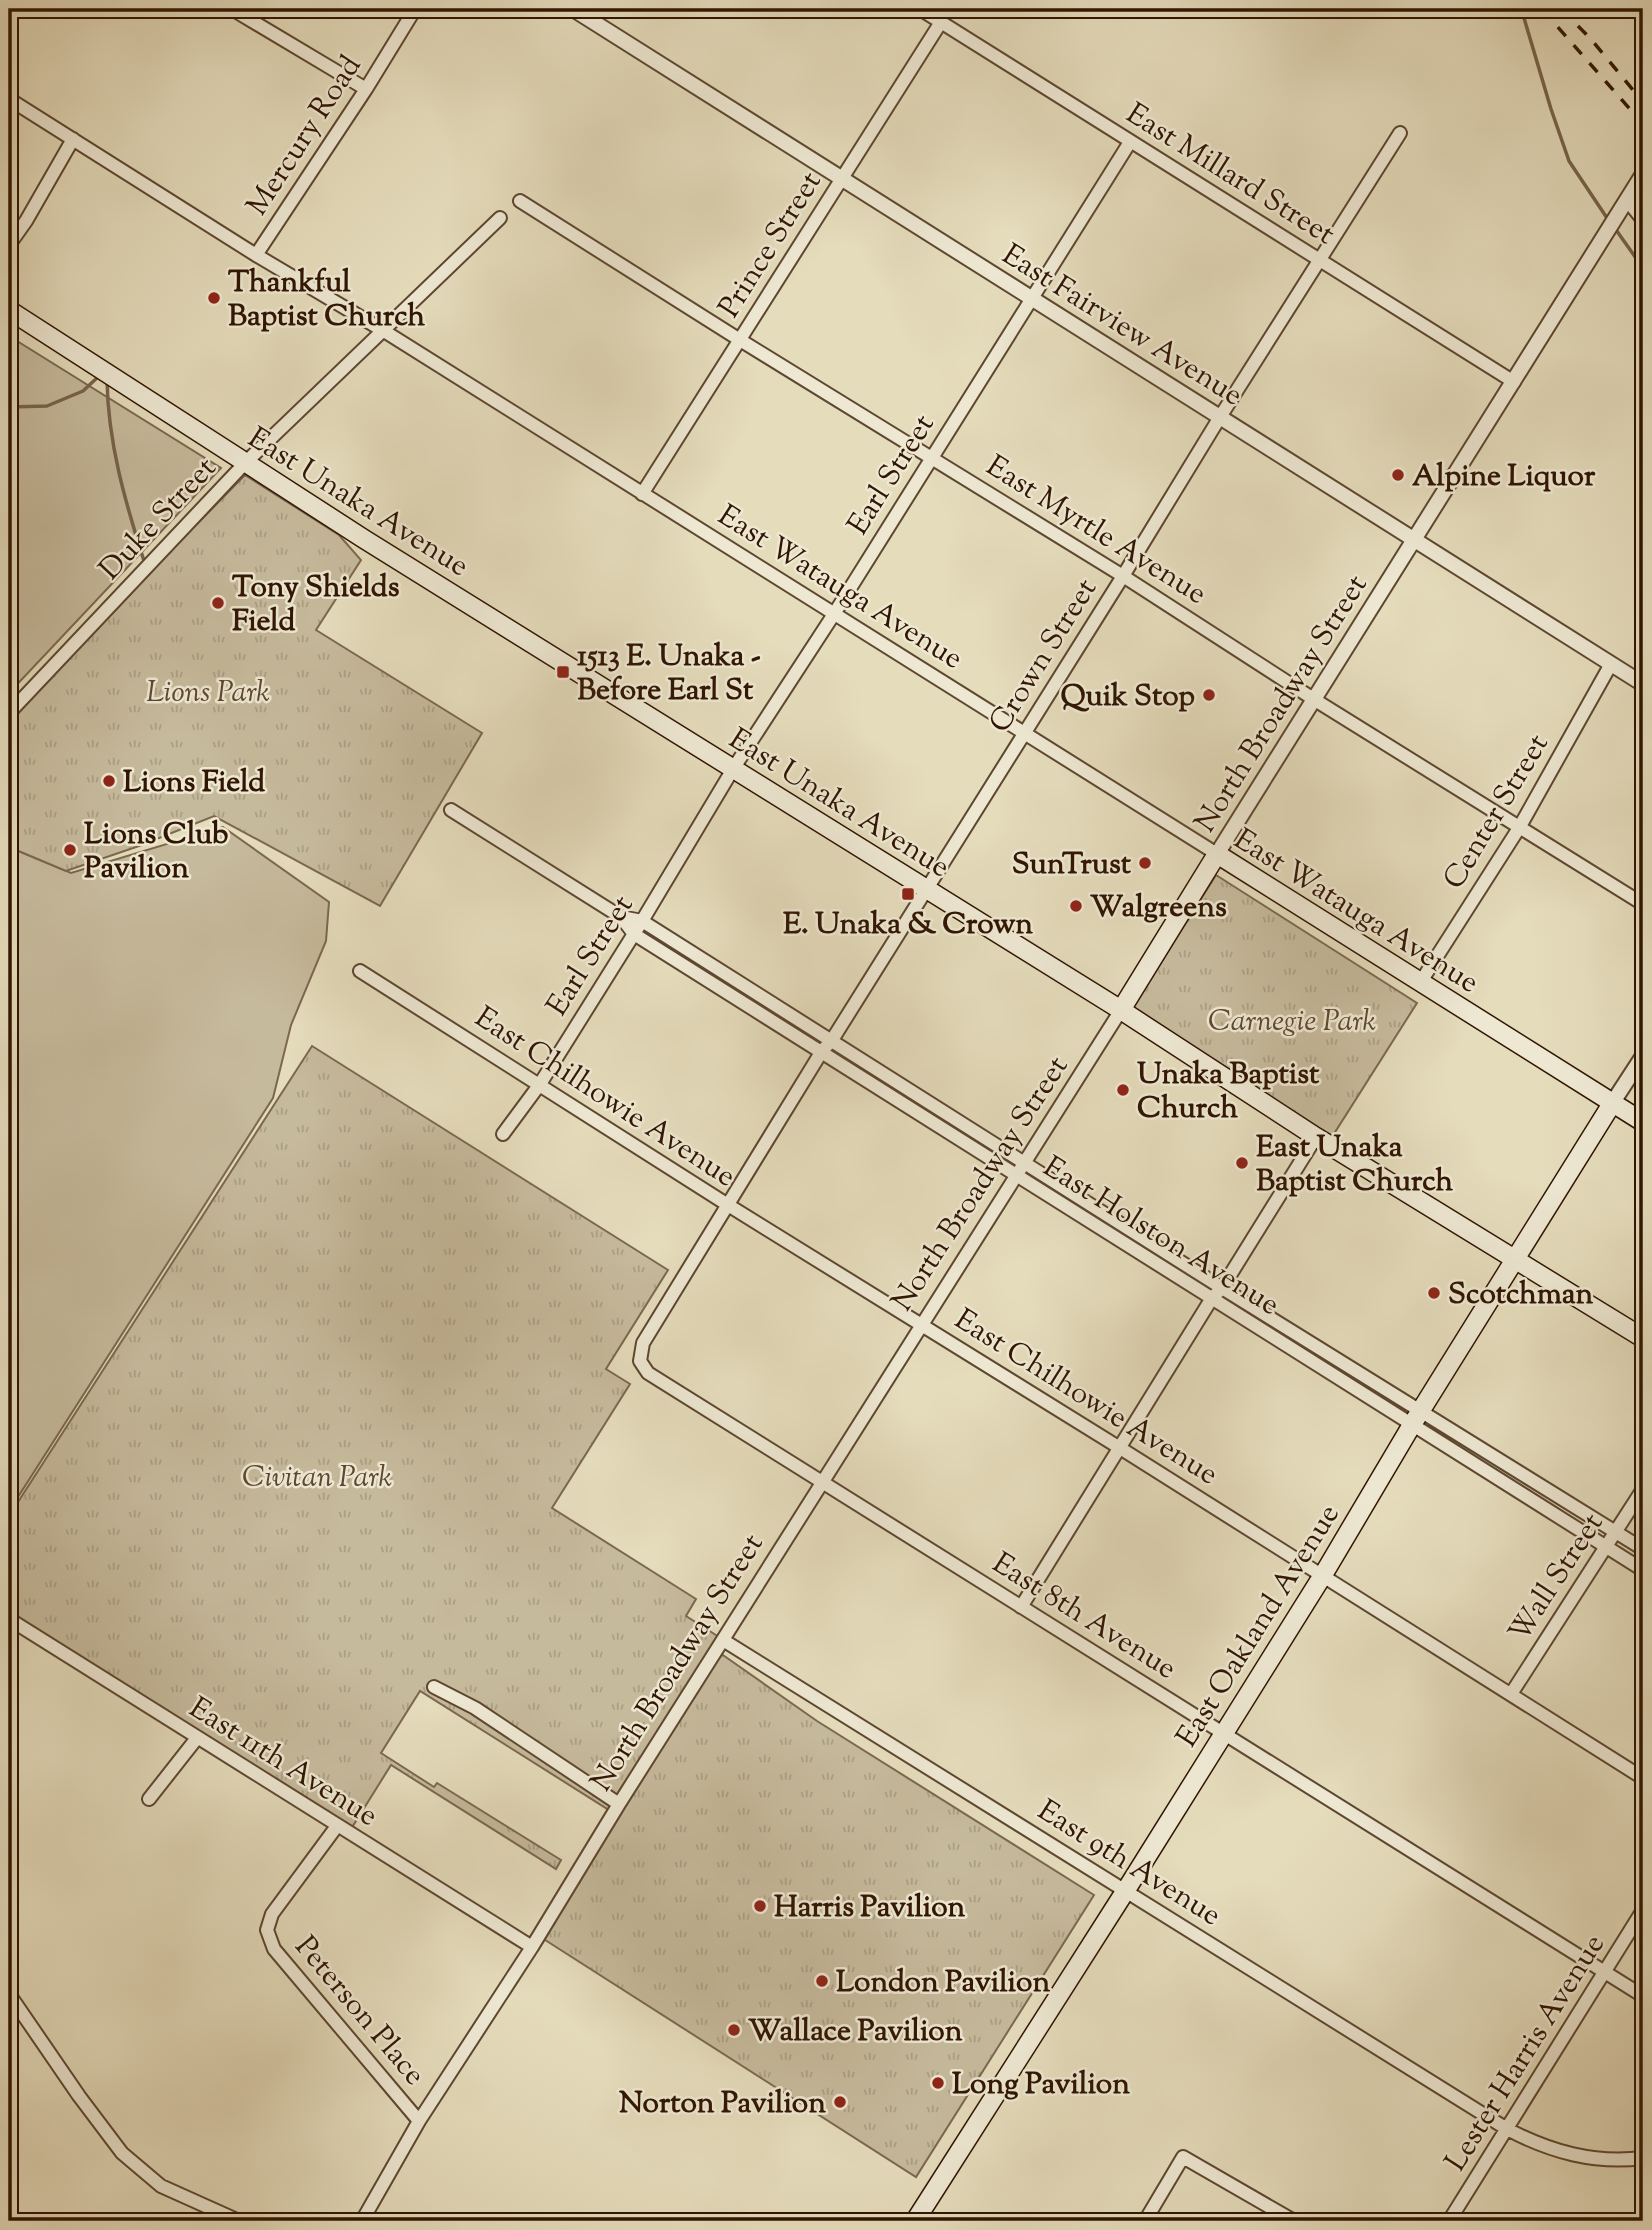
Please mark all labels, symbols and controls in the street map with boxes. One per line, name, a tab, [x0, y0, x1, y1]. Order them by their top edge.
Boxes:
street label: Mercury Road	[237, 48, 373, 225]
street label: East Millard Street	[1117, 94, 1342, 257]
street label: Prince Street	[709, 164, 833, 327]
street label: East Fairview Avenue	[993, 235, 1250, 418]
place label: Thankful Baptist Church	[228, 262, 426, 339]
marker: Thankful Baptist Church	[206, 290, 222, 306]
street label: Earl Street	[838, 407, 946, 544]
street label: East Unaka Avenue	[239, 418, 476, 588]
street label: East Myrtle Avenue	[977, 446, 1214, 616]
street label: Duke Street	[90, 448, 227, 591]
place label: Alpine Liquor	[1412, 456, 1596, 499]
marker: Alpine Liquor	[1390, 467, 1406, 483]
street label: East Watauga Avenue	[709, 495, 970, 681]
place label: Tony Shields Field	[232, 567, 400, 644]
street label: North Broadway Street	[1185, 567, 1379, 842]
street label: Crown Street	[980, 571, 1109, 742]
marker: Tony Shields Field	[210, 595, 226, 611]
place label: 1513 E. Unaka - Before Earl St	[577, 636, 761, 713]
marker: 1513 E. Unaka - Before Earl St	[555, 664, 571, 680]
park label: Lions Park	[146, 672, 270, 715]
place label: Quik Stop	[1060, 676, 1195, 719]
marker: Quik Stop	[1201, 687, 1217, 703]
street label: East Unaka Avenue	[720, 719, 957, 889]
street label: Center Street	[1434, 727, 1560, 898]
place label: Lions Field	[123, 762, 265, 805]
marker: Lions Field	[101, 773, 117, 789]
place label: Lions Club Pavilion	[84, 814, 228, 891]
street label: East Watauga Avenue	[1225, 819, 1486, 1005]
marker: Lions Club Pavilion	[62, 842, 78, 858]
place label: SunTrust	[1012, 844, 1132, 887]
marker: SunTrust	[1137, 855, 1153, 871]
marker: E. Unaka & Crown	[900, 886, 916, 902]
place label: Walgreens	[1090, 887, 1227, 930]
street label: Earl Street	[537, 888, 645, 1025]
marker: Walgreens	[1068, 898, 1084, 914]
place label: E. Unaka & Crown	[783, 904, 1033, 947]
street label: East Chilhowie Avenue	[466, 997, 744, 1199]
park label: Carnegie Park	[1208, 1001, 1376, 1044]
street label: North Broadway Street	[882, 1048, 1080, 1320]
place label: Unaka Baptist Church	[1137, 1054, 1320, 1131]
marker: Unaka Baptist Church	[1115, 1082, 1131, 1098]
place label: East Unaka Baptist Church	[1256, 1127, 1454, 1204]
street label: East Holston Avenue	[1034, 1147, 1287, 1327]
marker: East Unaka Baptist Church	[1234, 1155, 1250, 1171]
place label: Scotchman	[1448, 1274, 1594, 1317]
marker: Scotchman	[1426, 1285, 1442, 1301]
street label: East Chilhowie Avenue	[946, 1300, 1226, 1497]
park label: Civitan Park	[242, 1457, 392, 1500]
street label: East Oakland Avenue	[1167, 1496, 1351, 1756]
street label: Wall Street	[1499, 1505, 1615, 1651]
street label: North Broadway Street	[581, 1526, 775, 1801]
street label: East 8th Avenue	[983, 1543, 1184, 1691]
street label: East 11th Avenue	[180, 1688, 385, 1838]
street label: East 9th Avenue	[1029, 1790, 1229, 1938]
place label: Harris Pavilion	[774, 1887, 966, 1930]
marker: Harris Pavilion	[752, 1898, 768, 1914]
street label: Lester Harris Avenue	[1436, 1926, 1617, 2180]
street label: Peterson Place	[284, 1927, 435, 2096]
place label: London Pavilion	[836, 1962, 1050, 2005]
marker: London Pavilion	[814, 1973, 830, 1989]
place label: Wallace Pavilion	[748, 2011, 963, 2054]
marker: Wallace Pavilion	[726, 2022, 742, 2038]
place label: Long Pavilion	[952, 2064, 1130, 2107]
marker: Long Pavilion	[930, 2075, 946, 2091]
place label: Norton Pavilion	[619, 2083, 826, 2126]
marker: Norton Pavilion	[832, 2094, 848, 2110]

